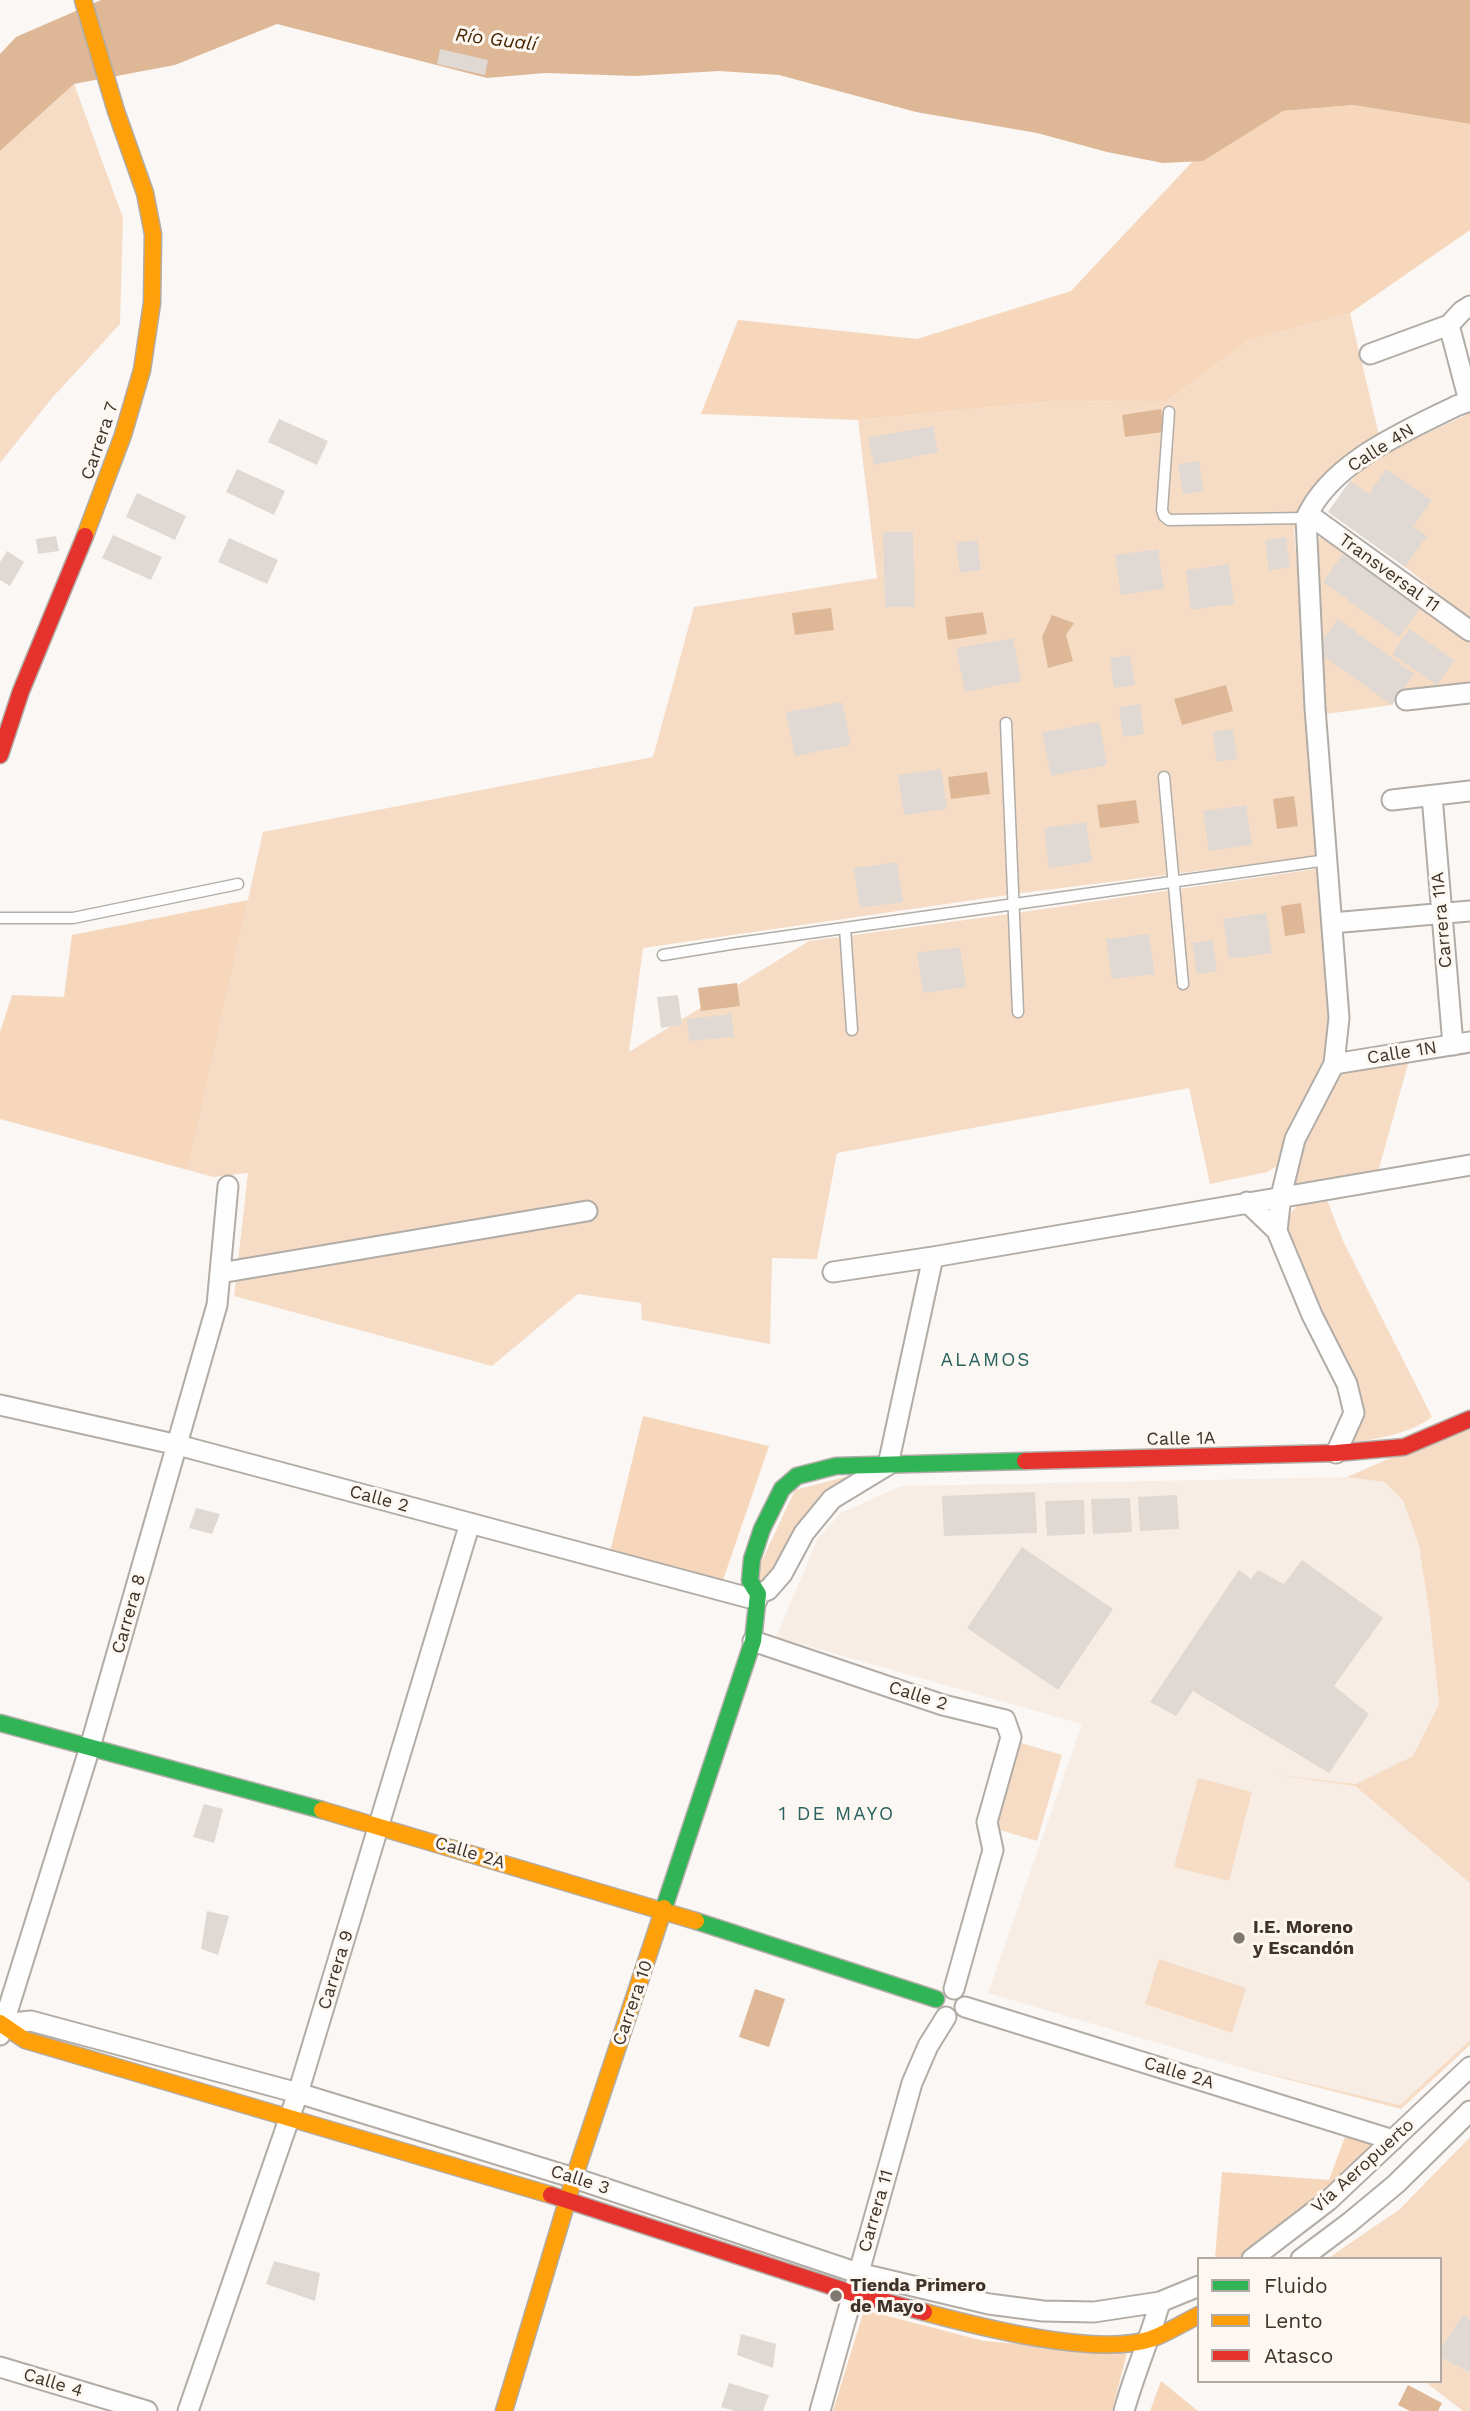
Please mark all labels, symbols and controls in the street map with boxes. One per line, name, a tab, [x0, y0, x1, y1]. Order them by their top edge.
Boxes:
water label: Río Gualí	[454, 24, 538, 56]
street label: Carrera 7	[77, 399, 123, 483]
street label: Calle 4N	[1344, 419, 1418, 477]
street label: Transversal 11	[1334, 529, 1444, 617]
street label: Carrera 11A	[1427, 871, 1457, 969]
street label: Calle 1N	[1366, 1037, 1438, 1069]
district label: ALAMOS	[941, 1349, 1031, 1371]
street label: Calle 1A	[1146, 1428, 1216, 1450]
street label: Calle 2	[347, 1481, 411, 1517]
street label: Carrera 8	[107, 1572, 151, 1656]
street label: Calle 2	[886, 1676, 950, 1716]
district label: 1 DE MAYO	[780, 1803, 894, 1825]
street label: Calle 2A	[432, 1832, 508, 1874]
place label: I.E. Moreno y Escandón	[1253, 1917, 1354, 1960]
street label: Carrera 9	[314, 1928, 358, 2012]
marker: I.E. Moreno y Escandón	[1231, 1930, 1247, 1946]
street label: Carrera 10	[608, 1957, 658, 2049]
street label: Calle 2A	[1141, 2052, 1217, 2094]
street label: Vía Aeropuerto	[1307, 2114, 1419, 2218]
street label: Calle 3	[548, 2160, 612, 2200]
street label: Carrera 11	[854, 2167, 898, 2255]
legend	[1197, 2257, 1442, 2383]
text: Fluido	[1264, 2273, 1328, 2298]
place label: Tienda Primero de Mayo	[850, 2275, 986, 2318]
marker: Tienda Primero de Mayo	[828, 2288, 844, 2304]
text: Lento	[1264, 2308, 1323, 2333]
text: Atasco	[1264, 2343, 1333, 2368]
street label: Calle 4	[21, 2364, 85, 2402]

